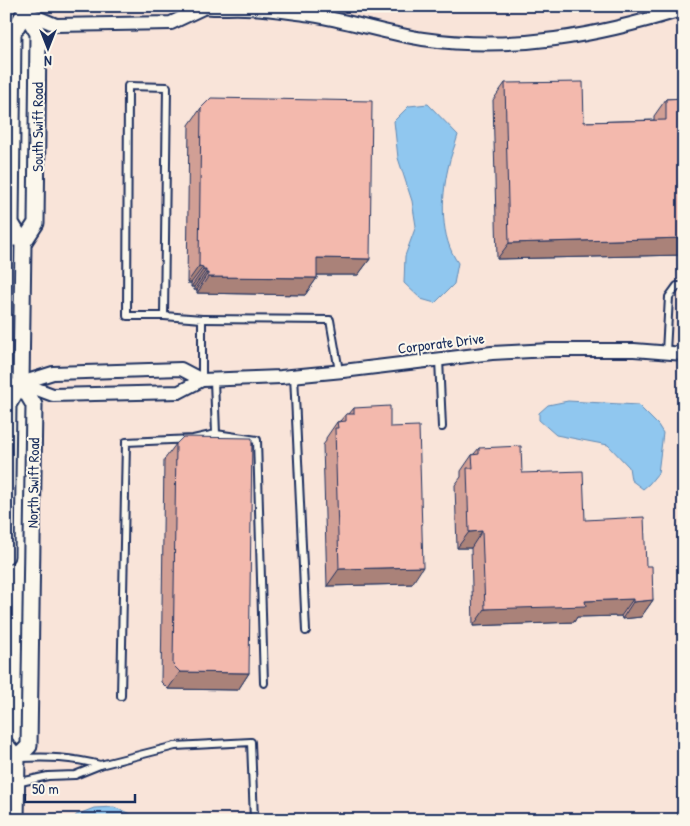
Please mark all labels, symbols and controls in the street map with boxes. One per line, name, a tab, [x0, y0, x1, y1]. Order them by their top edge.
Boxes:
north arrow	[22, 22, 72, 72]
text: N	[44, 52, 52, 71]
street label: South Swift Road	[27, 82, 48, 172]
street label: Corporate Drive	[397, 327, 485, 359]
street label: North Swift Road	[22, 437, 44, 528]
scale bar	[25, 771, 135, 803]
text: 50 m	[32, 778, 59, 799]

